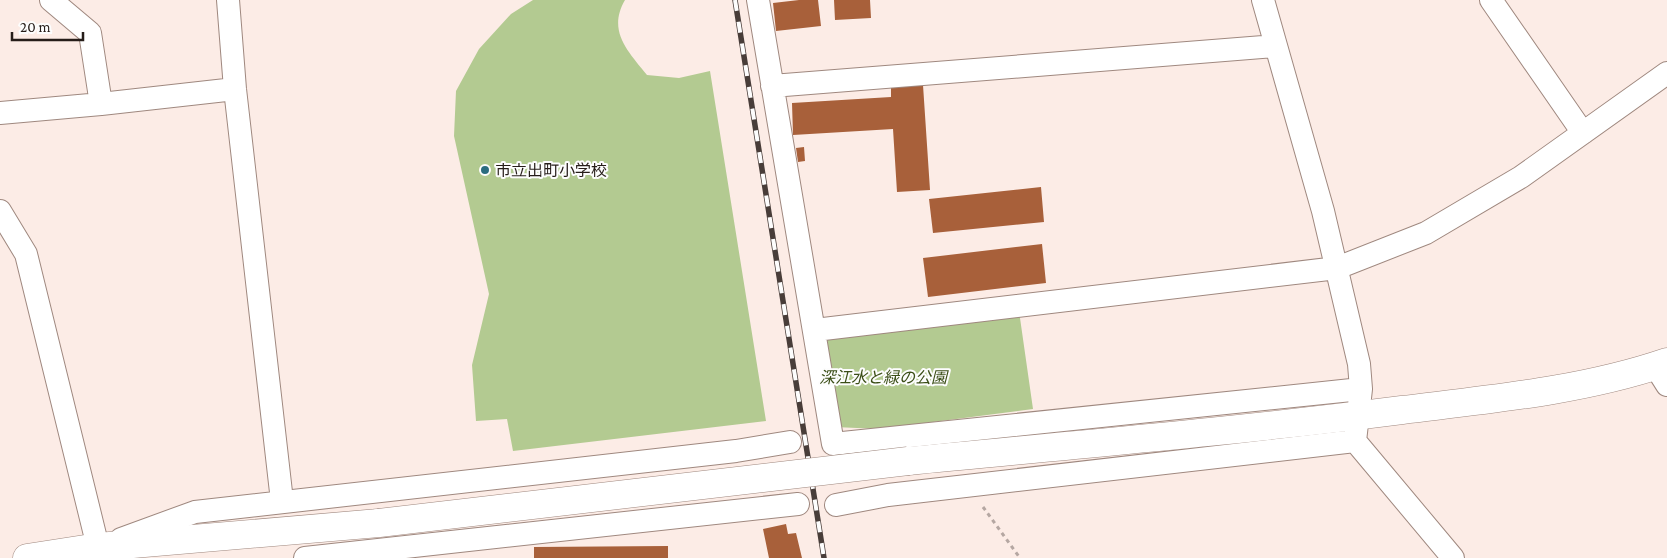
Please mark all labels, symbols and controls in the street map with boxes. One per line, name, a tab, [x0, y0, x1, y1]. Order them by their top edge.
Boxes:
scale bar	[12, 10, 84, 42]
text: 20 m	[20, 19, 51, 35]
place label: 市立出町小学校	[495, 162, 607, 179]
marker: 市立出町小学校	[479, 164, 491, 176]
park label: 深江水と緑の公園	[819, 369, 949, 386]

